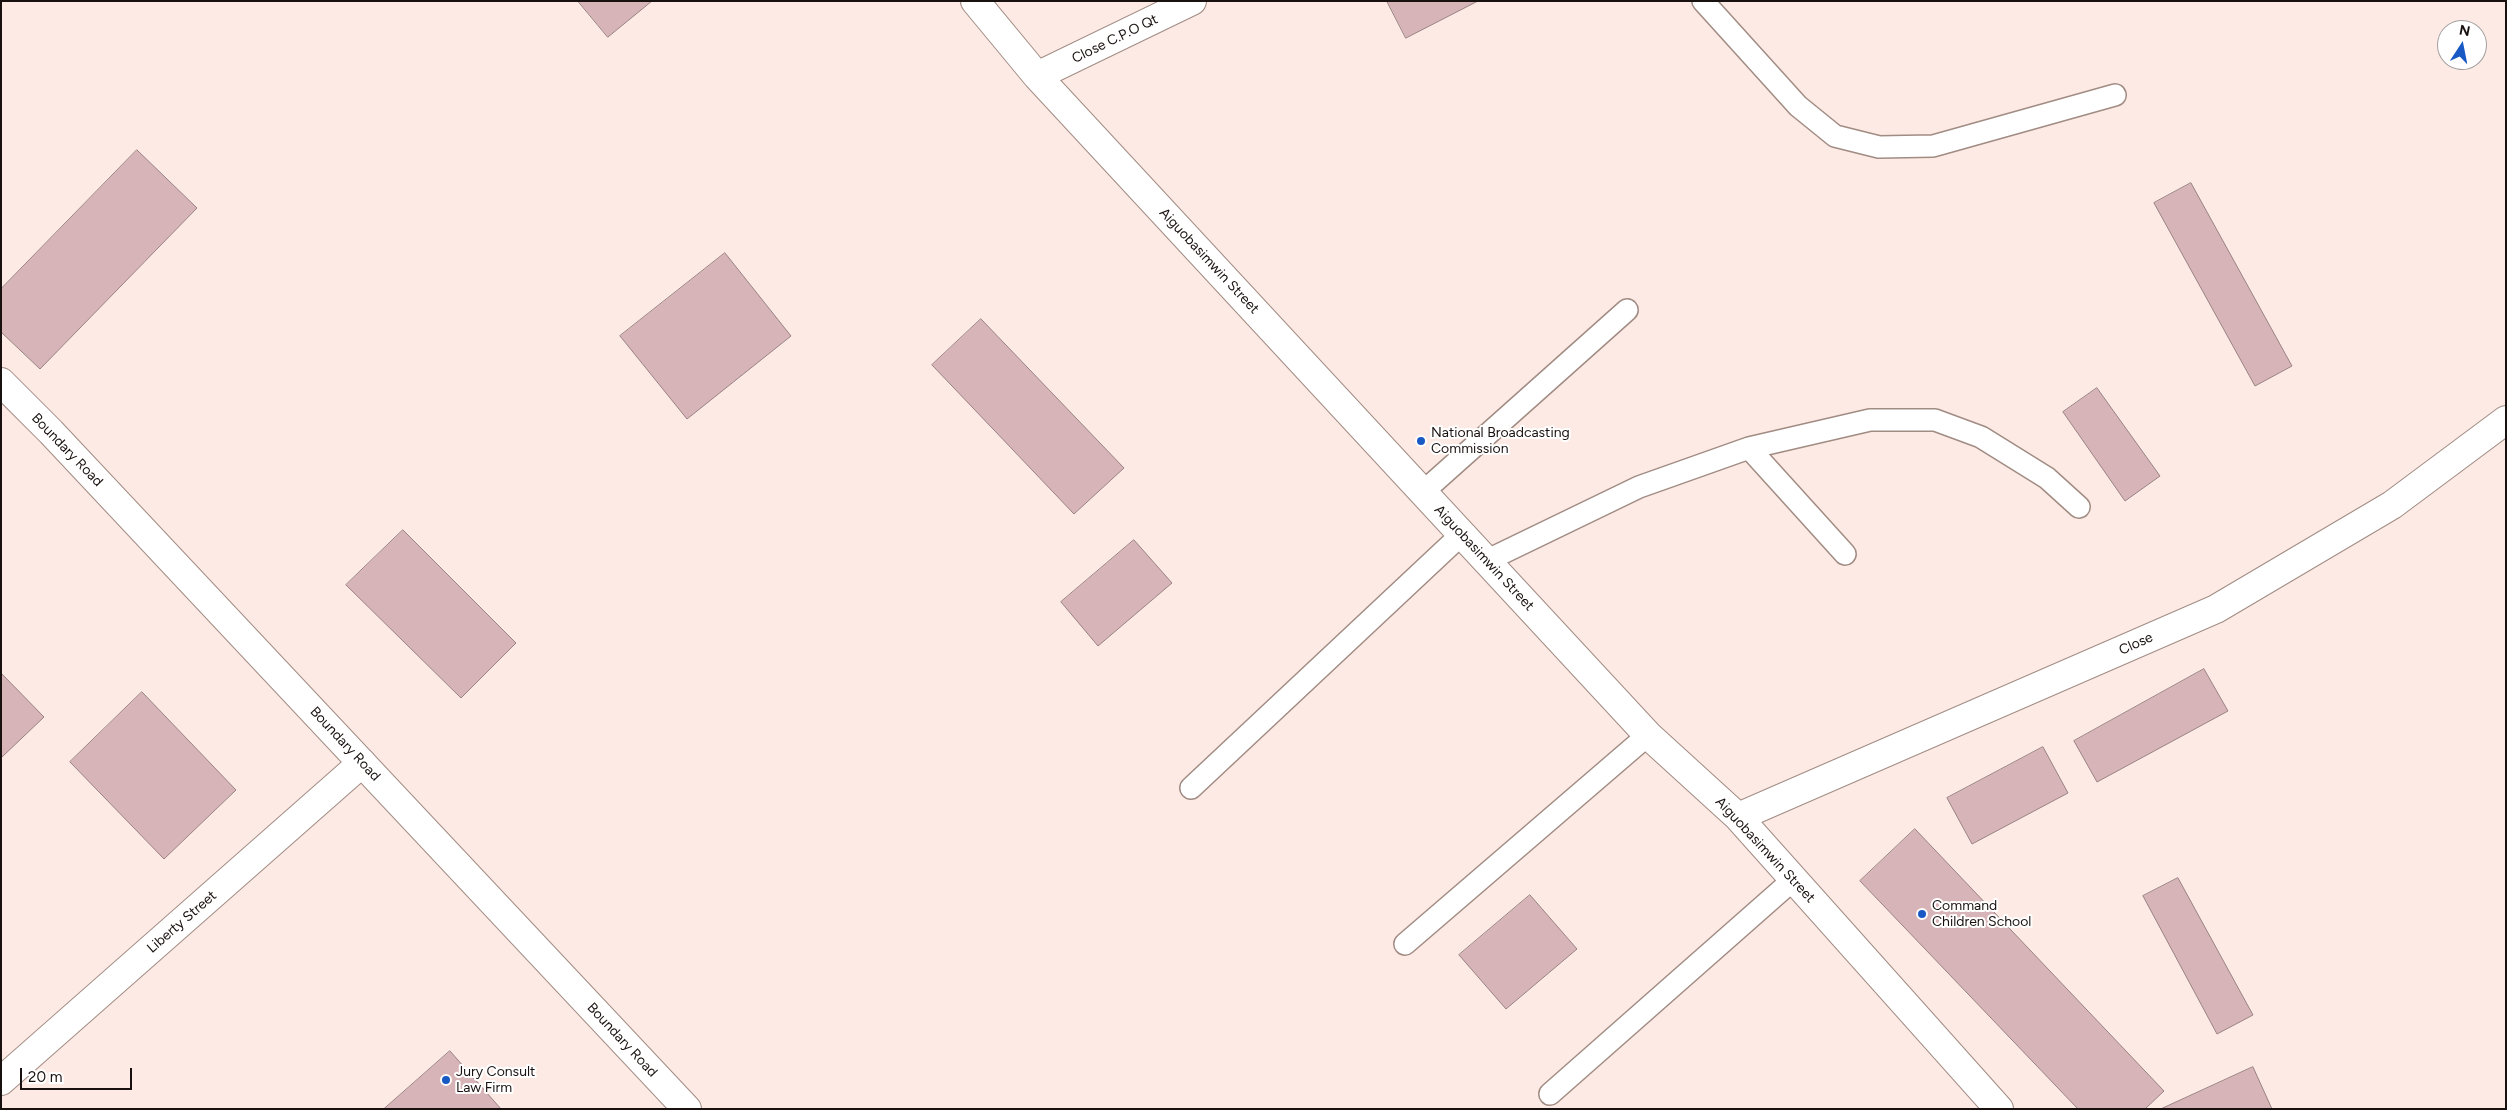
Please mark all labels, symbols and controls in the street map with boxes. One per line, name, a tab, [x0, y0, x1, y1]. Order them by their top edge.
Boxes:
street label: Close C.P.O Qt	[1069, 11, 1161, 67]
north arrow	[2437, 20, 2487, 70]
text: N	[2458, 21, 2472, 40]
street label: Aiguobasimwin Street	[1156, 205, 1262, 317]
street label: Boundary Road	[28, 410, 106, 490]
place label: National Broadcasting Commission	[1431, 425, 1570, 458]
marker: National Broadcasting Commission	[1415, 435, 1427, 447]
street label: Aiguobasimwin Street	[1431, 502, 1537, 614]
street label: Close	[2116, 629, 2156, 659]
street label: Boundary Road	[306, 703, 384, 785]
street label: Aiguobasimwin Street	[1712, 794, 1818, 906]
street label: Liberty Street	[144, 887, 220, 957]
place label: Command Children School	[1932, 898, 2031, 930]
marker: Command Children School	[1916, 908, 1928, 920]
street label: Boundary Road	[583, 999, 661, 1081]
scale bar	[22, 1058, 135, 1090]
place label: Jury Consult Law Firm	[456, 1064, 535, 1096]
text: 20 m	[28, 1068, 62, 1086]
marker: Jury Consult Law Firm	[440, 1074, 452, 1086]

